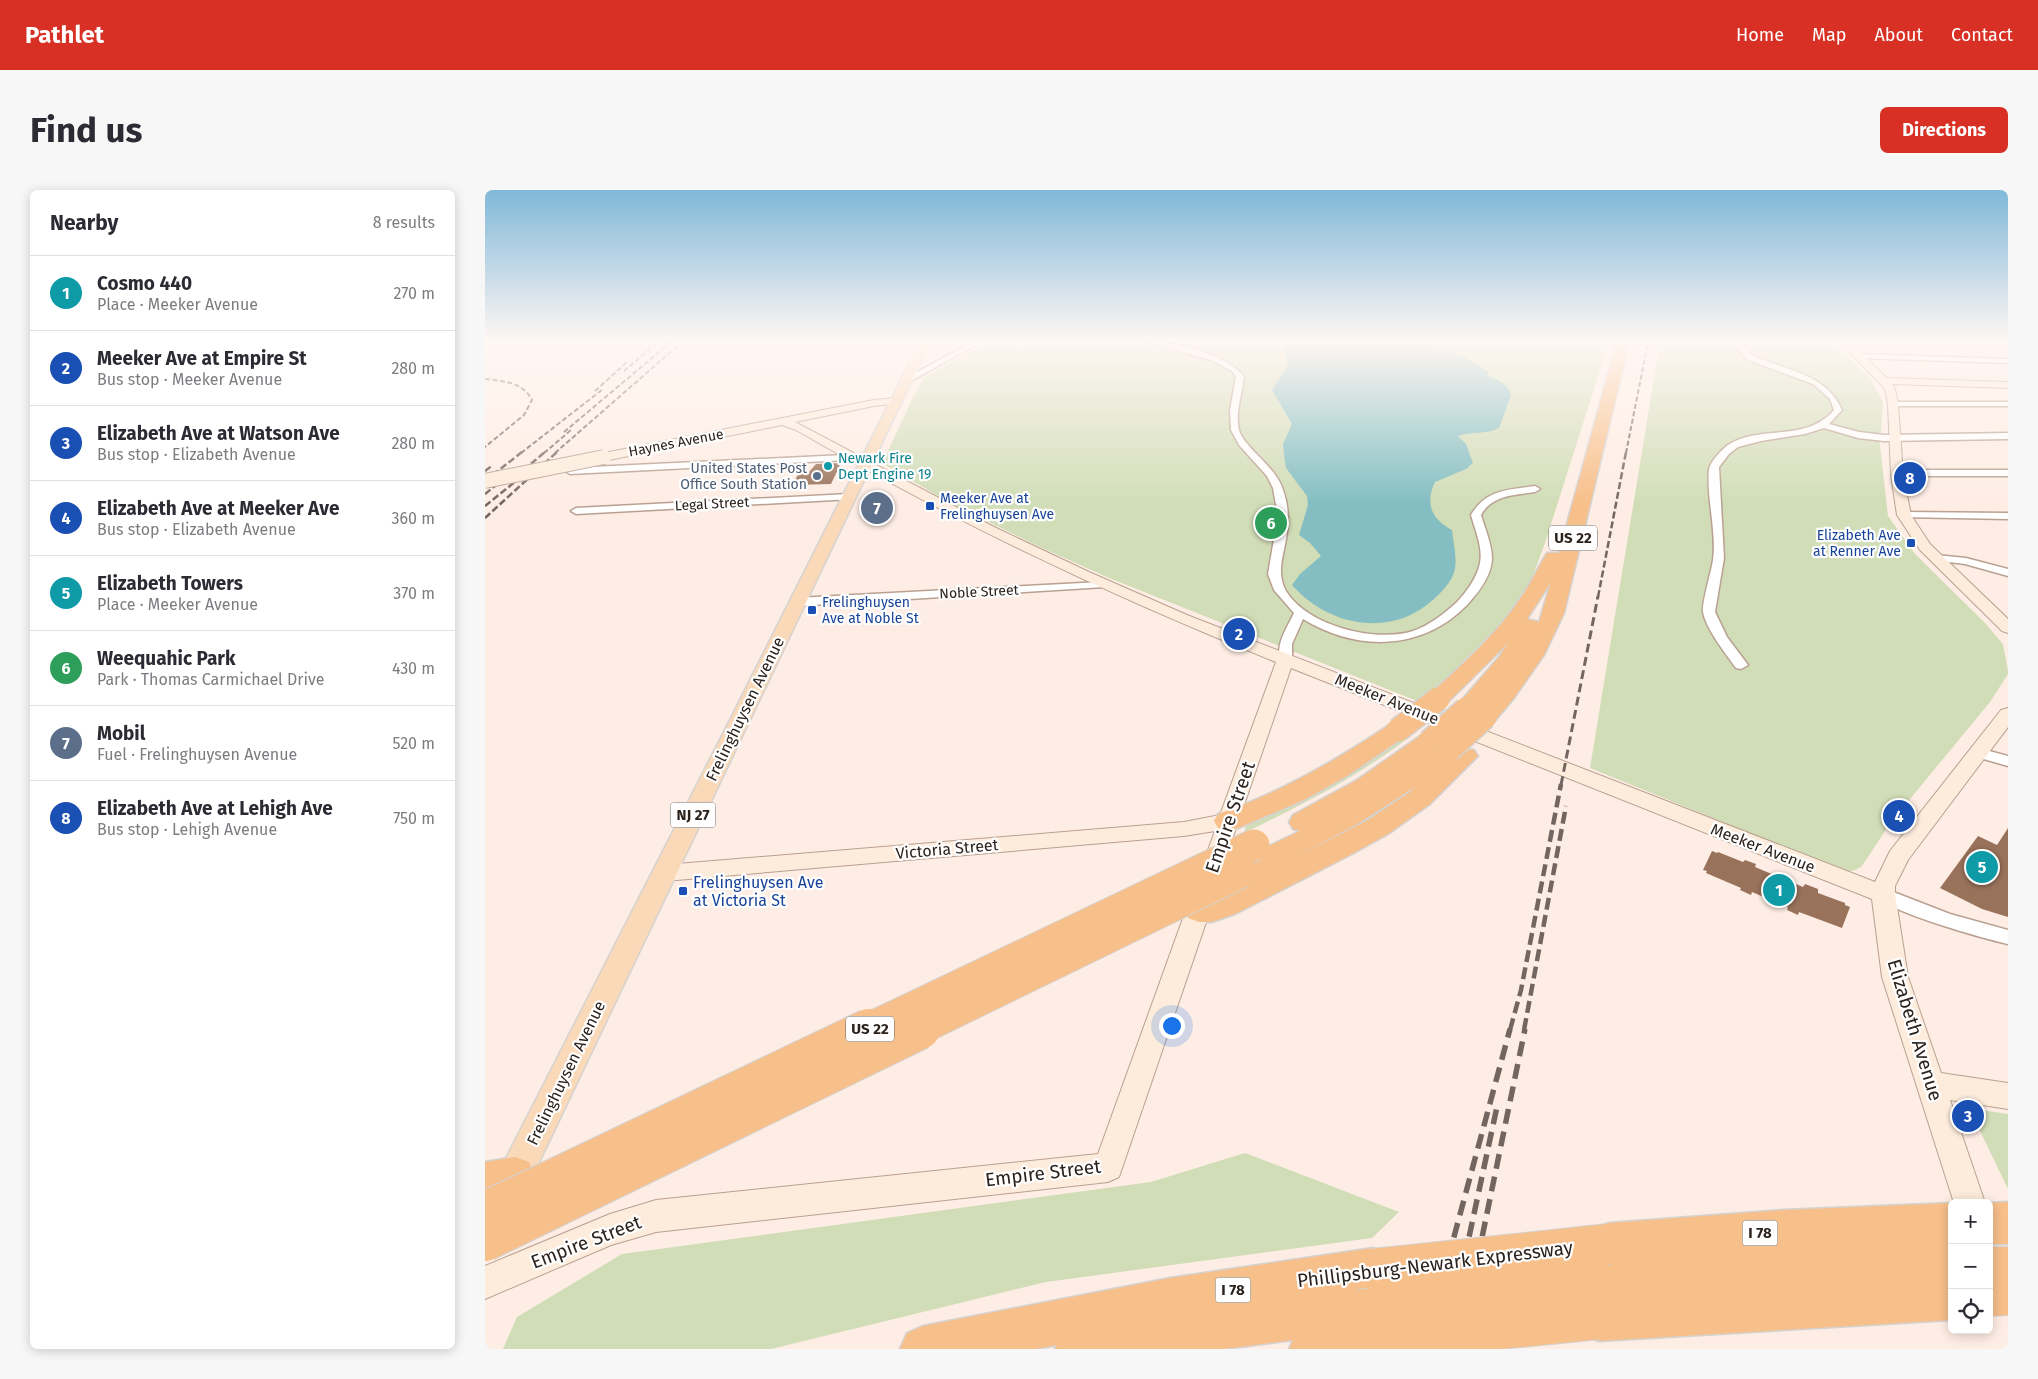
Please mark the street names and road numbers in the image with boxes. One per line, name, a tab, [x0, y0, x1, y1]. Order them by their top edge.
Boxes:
street label: Haynes Avenue	[627, 425, 725, 461]
street label: Legal Street	[674, 494, 751, 514]
road number: US 22	[1549, 526, 1597, 550]
street label: Noble Street	[939, 581, 1020, 603]
street label: Frelinghuysen Avenue	[702, 634, 788, 784]
street label: Meeker Avenue	[1332, 670, 1442, 728]
street label: Empire Street	[1200, 758, 1260, 876]
road number: NJ 27	[671, 802, 715, 828]
street label: Meeker Avenue	[1708, 819, 1818, 877]
street label: Victoria Street	[895, 835, 999, 863]
street label: Elizabeth Avenue	[1883, 956, 1947, 1104]
street label: Frelinghuysen Avenue	[523, 998, 609, 1148]
road number: US 22	[846, 1016, 894, 1042]
street label: Empire Street	[984, 1154, 1102, 1192]
street label: Empire Street	[527, 1210, 645, 1274]
road number: I 78	[1743, 1220, 1777, 1246]
street label: Phillipsburg-Newark Expressway	[1296, 1236, 1575, 1292]
road number: I 78	[1215, 1278, 1251, 1302]

